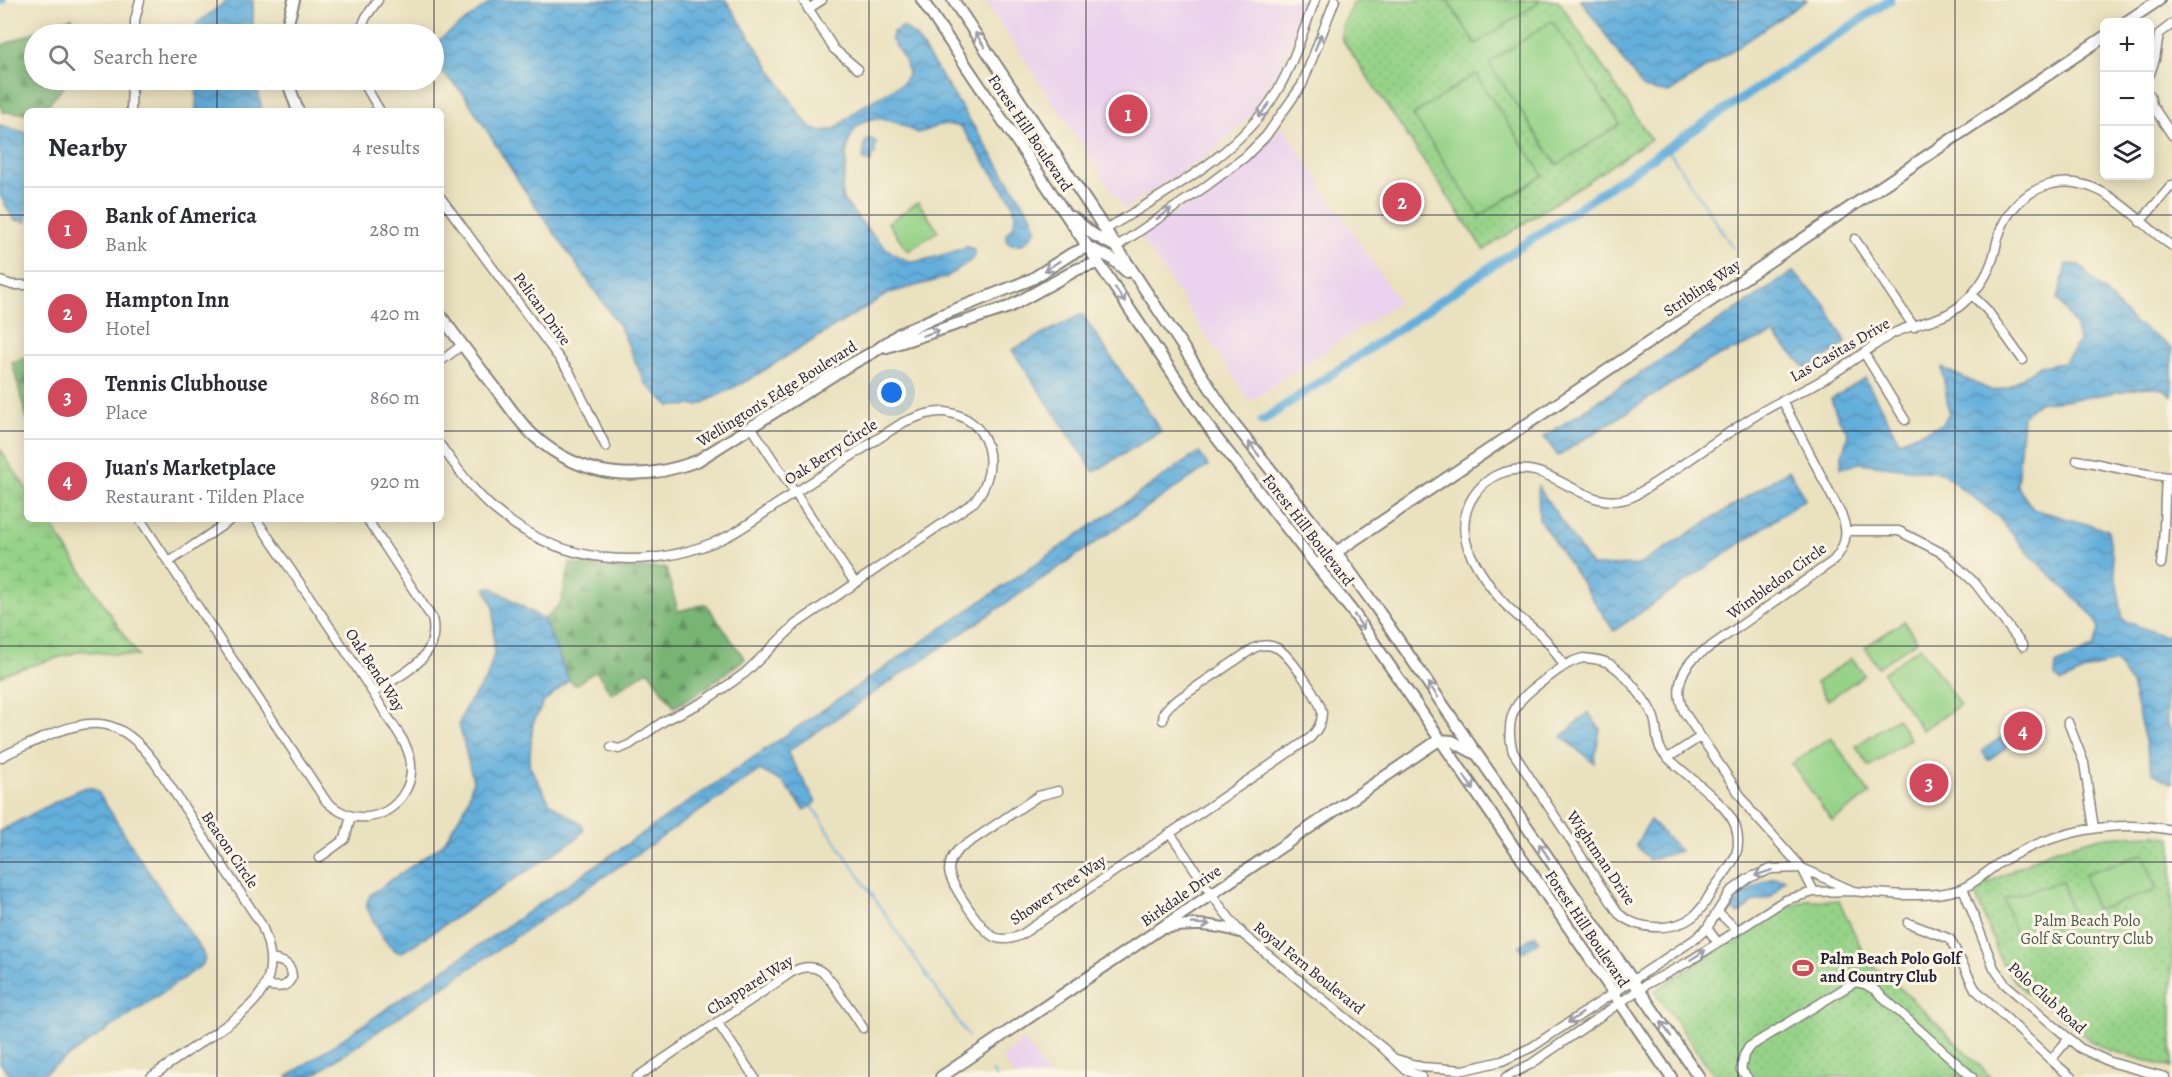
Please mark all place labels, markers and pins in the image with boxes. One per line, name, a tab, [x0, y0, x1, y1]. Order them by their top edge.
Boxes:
pin: 1	[1108, 92, 1148, 136]
pin: 2	[1382, 180, 1422, 224]
pin: 4	[2004, 708, 2042, 754]
pin: 3	[1910, 760, 1948, 806]
place label: Palm Beach Polo Golf and Country Club	[1820, 948, 1963, 988]
sports icon: Palm Beach Polo Golf and Country Club	[1791, 956, 1815, 980]

